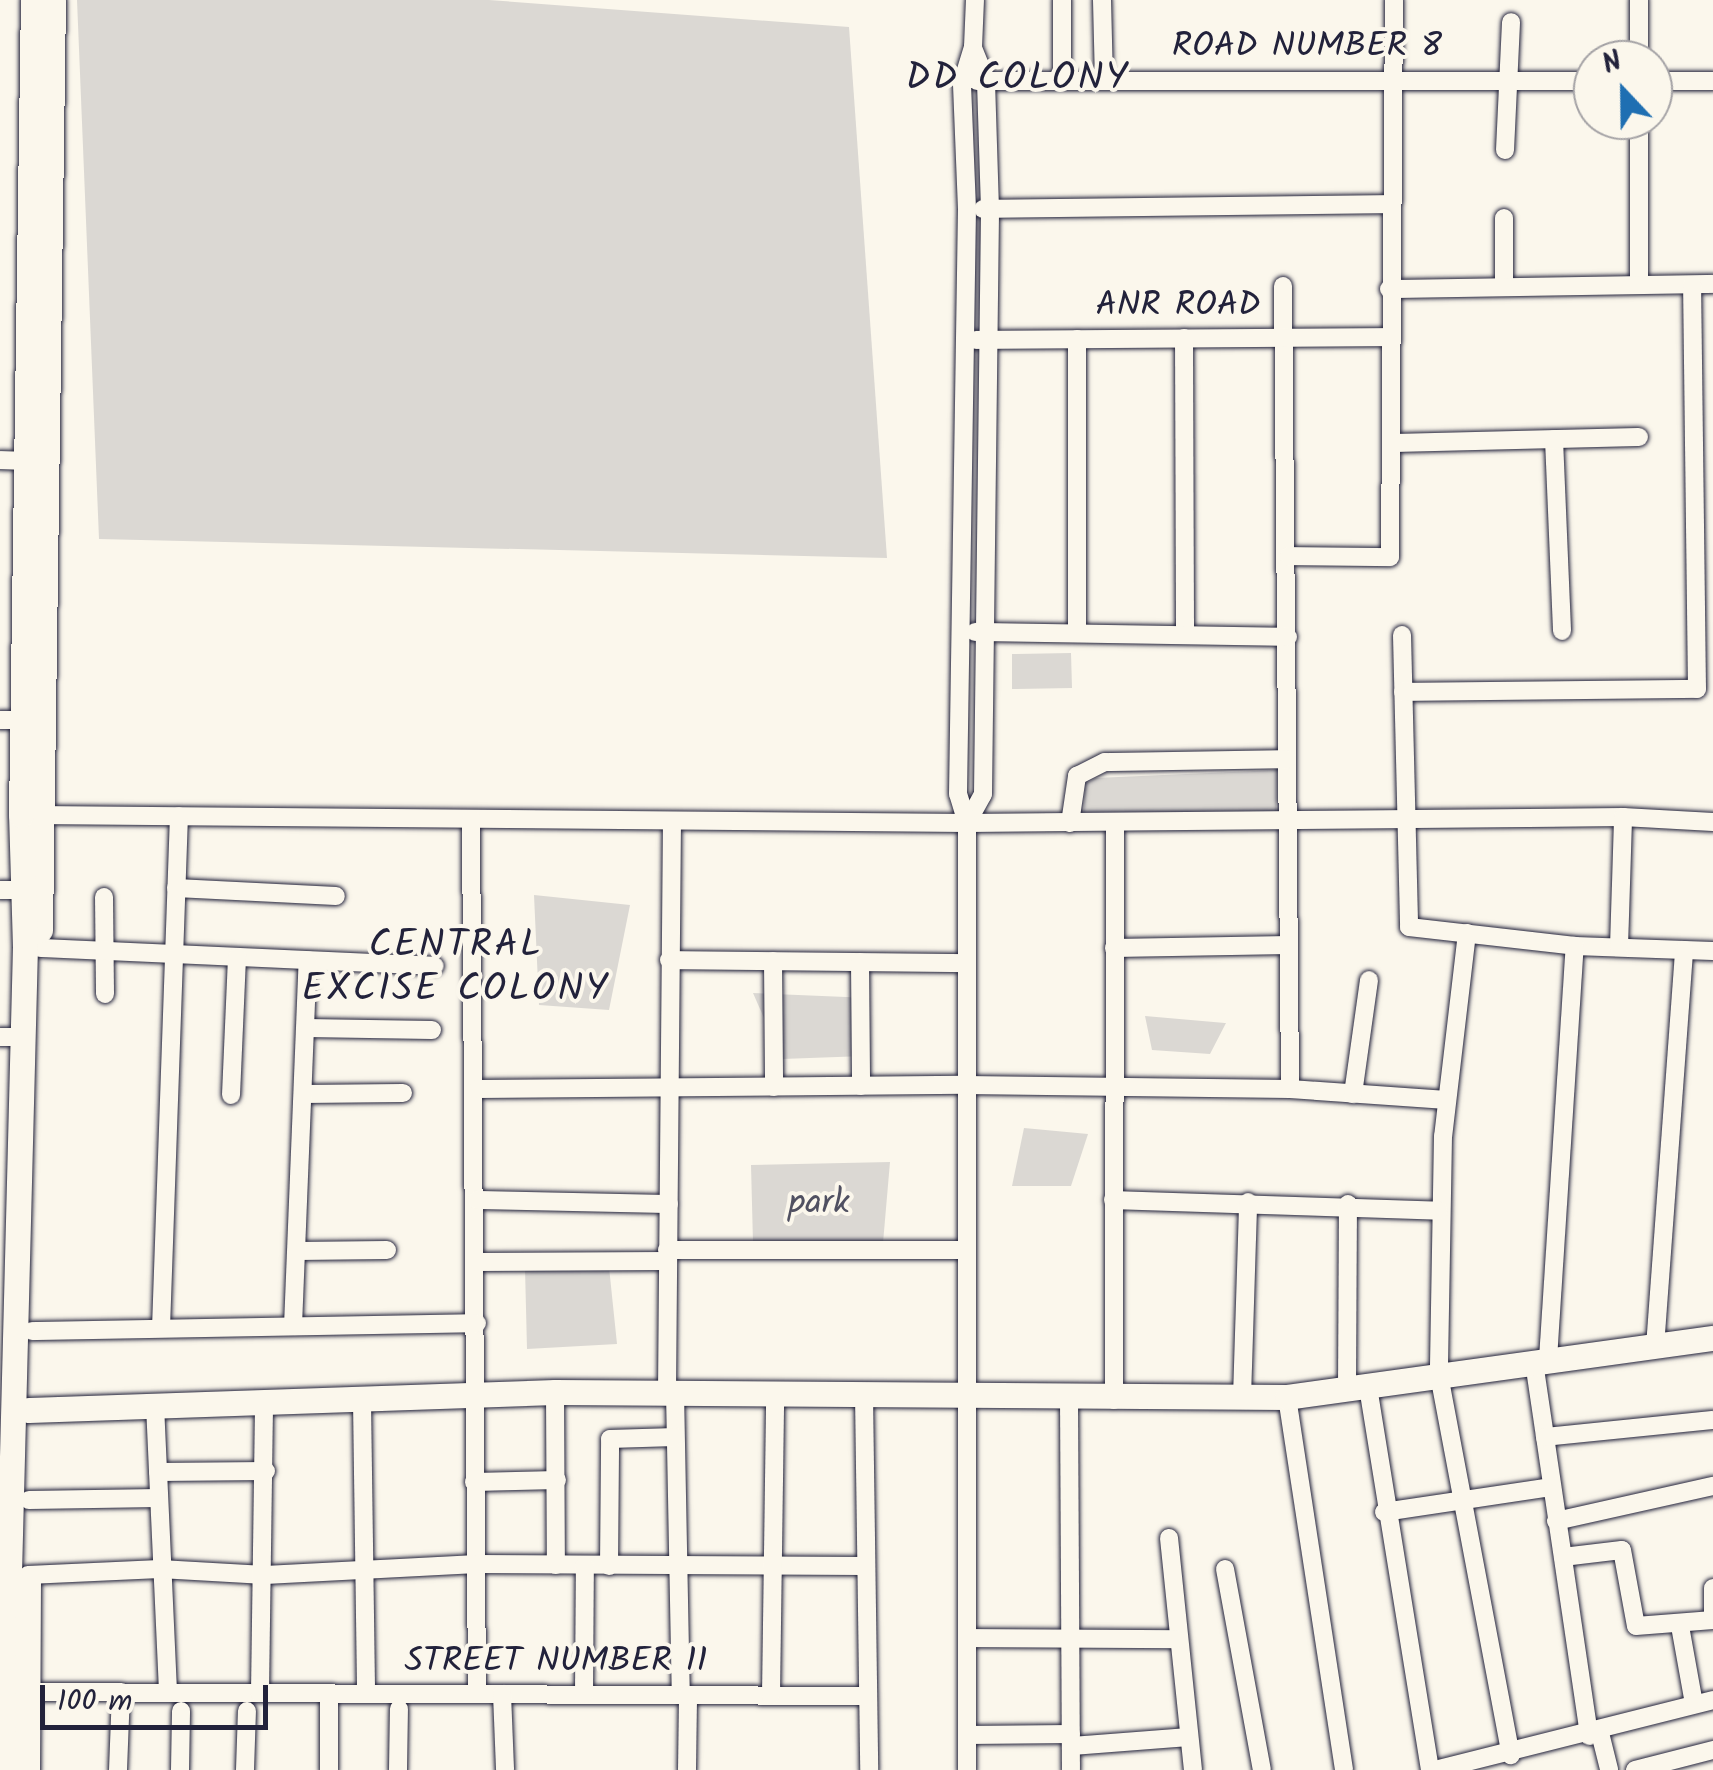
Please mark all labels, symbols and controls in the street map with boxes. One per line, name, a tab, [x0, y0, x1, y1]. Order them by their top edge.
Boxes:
street label: ROAD NUMBER 8	[1172, 26, 1442, 68]
text: N	[1596, 39, 1629, 88]
north arrow	[1573, 40, 1673, 140]
district label: DD COLONY	[906, 57, 1130, 103]
street label: ANR ROAD	[1095, 285, 1261, 327]
district label: CENTRAL EXCISE COLONY	[302, 924, 610, 1014]
park label: park	[788, 1183, 850, 1225]
street label: STREET NUMBER 11	[405, 1641, 707, 1683]
scale bar	[45, 1665, 272, 1727]
text: 100 m	[57, 1678, 132, 1726]

